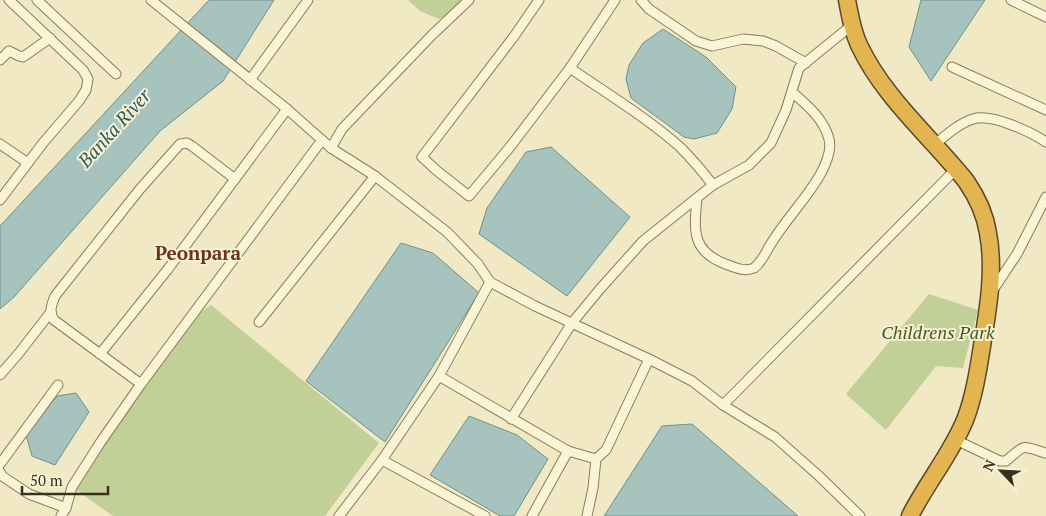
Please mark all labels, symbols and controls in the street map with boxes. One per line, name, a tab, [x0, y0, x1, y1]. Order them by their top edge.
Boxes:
water label: Banka River	[71, 83, 156, 173]
district label: Peonpara	[155, 240, 242, 265]
park label: Childrens Park	[881, 320, 995, 344]
north arrow	[976, 446, 1026, 496]
text: N	[978, 456, 1000, 474]
scale bar	[22, 464, 109, 496]
text: 50 m	[30, 470, 63, 490]

